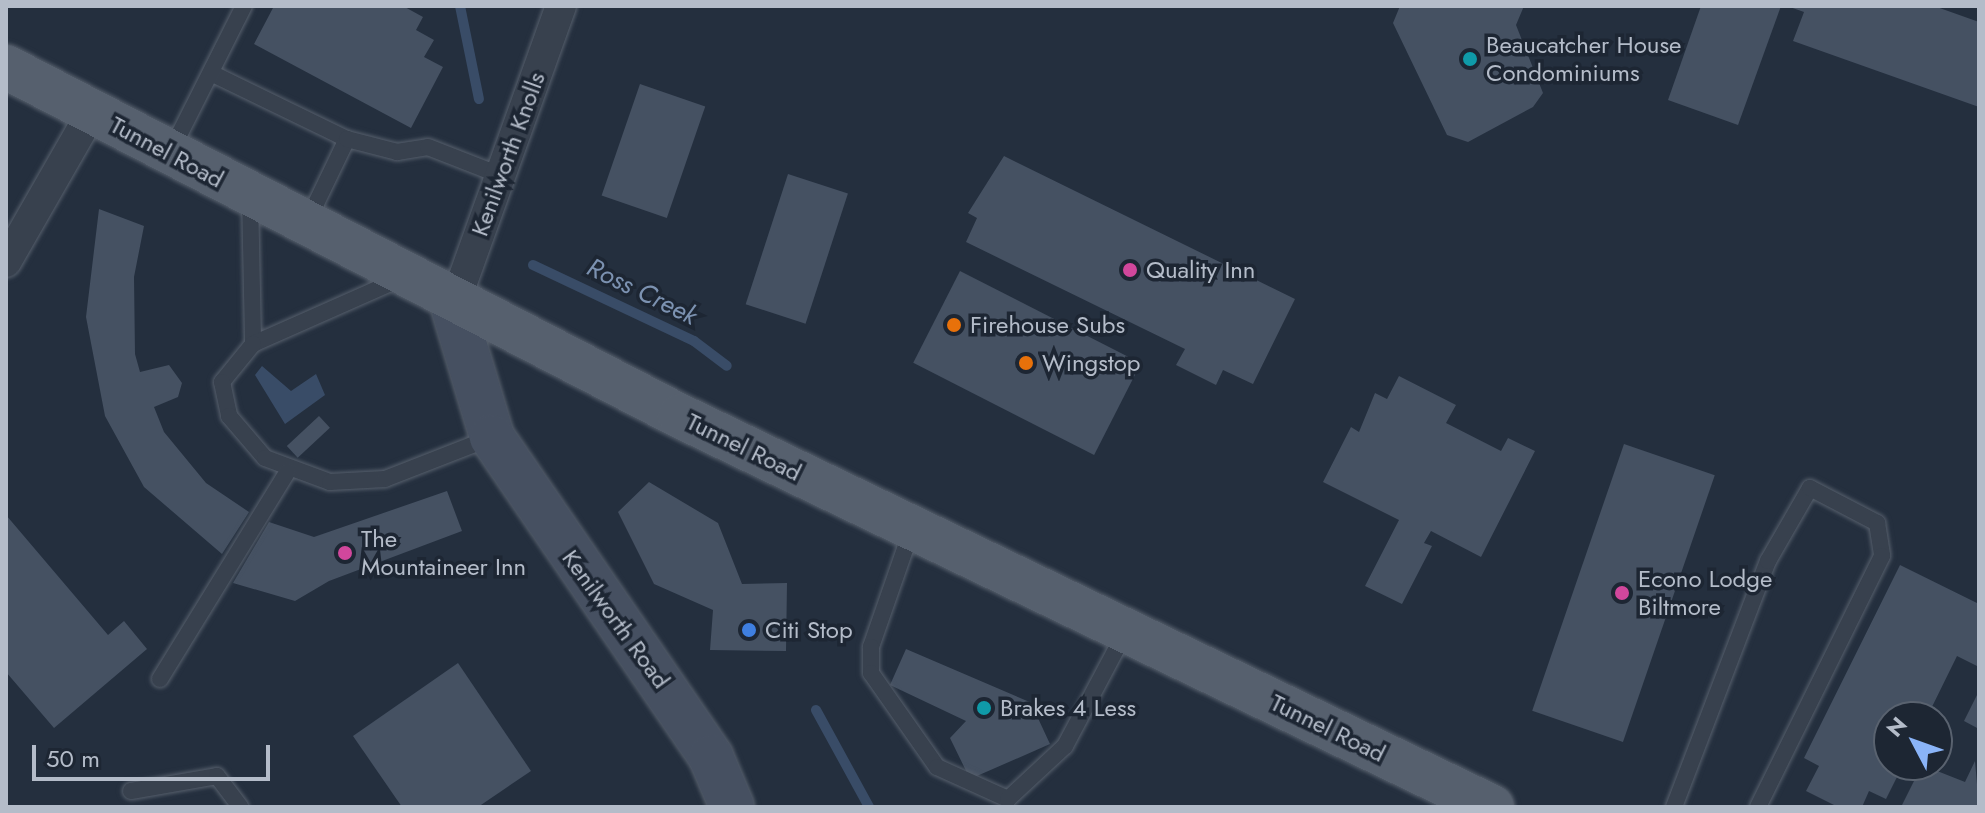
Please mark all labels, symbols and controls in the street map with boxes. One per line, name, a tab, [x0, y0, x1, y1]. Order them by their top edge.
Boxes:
place label: Beaucatcher House Condominiums	[1486, 31, 1681, 87]
marker: Beaucatcher House Condominiums	[1461, 50, 1479, 68]
street label: Kenilworth Knolls	[465, 68, 551, 240]
street label: Tunnel Road	[106, 110, 228, 194]
water label: Ross Creek	[582, 252, 702, 332]
place label: Quality Inn	[1146, 256, 1255, 284]
marker: Quality Inn	[1121, 261, 1139, 279]
place label: Firehouse Subs	[970, 311, 1125, 339]
marker: Firehouse Subs	[945, 316, 963, 334]
place label: Wingstop	[1042, 349, 1140, 377]
marker: Wingstop	[1017, 354, 1035, 372]
street label: Tunnel Road	[682, 407, 806, 487]
place label: The Mountaineer Inn	[361, 525, 526, 581]
marker: The Mountaineer Inn	[336, 544, 354, 562]
street label: Kenilworth Road	[556, 544, 676, 694]
place label: Econo Lodge Biltmore	[1638, 565, 1772, 621]
marker: Econo Lodge Biltmore	[1613, 584, 1631, 602]
place label: Citi Stop	[765, 616, 853, 644]
marker: Citi Stop	[740, 621, 758, 639]
street label: Tunnel Road	[1266, 688, 1390, 768]
place label: Brakes 4 Less	[1000, 694, 1136, 722]
marker: Brakes 4 Less	[975, 699, 993, 717]
north arrow	[1873, 701, 1953, 781]
text: N	[1879, 709, 1914, 744]
scale bar	[36, 729, 274, 779]
text: 50 m	[46, 741, 100, 776]

